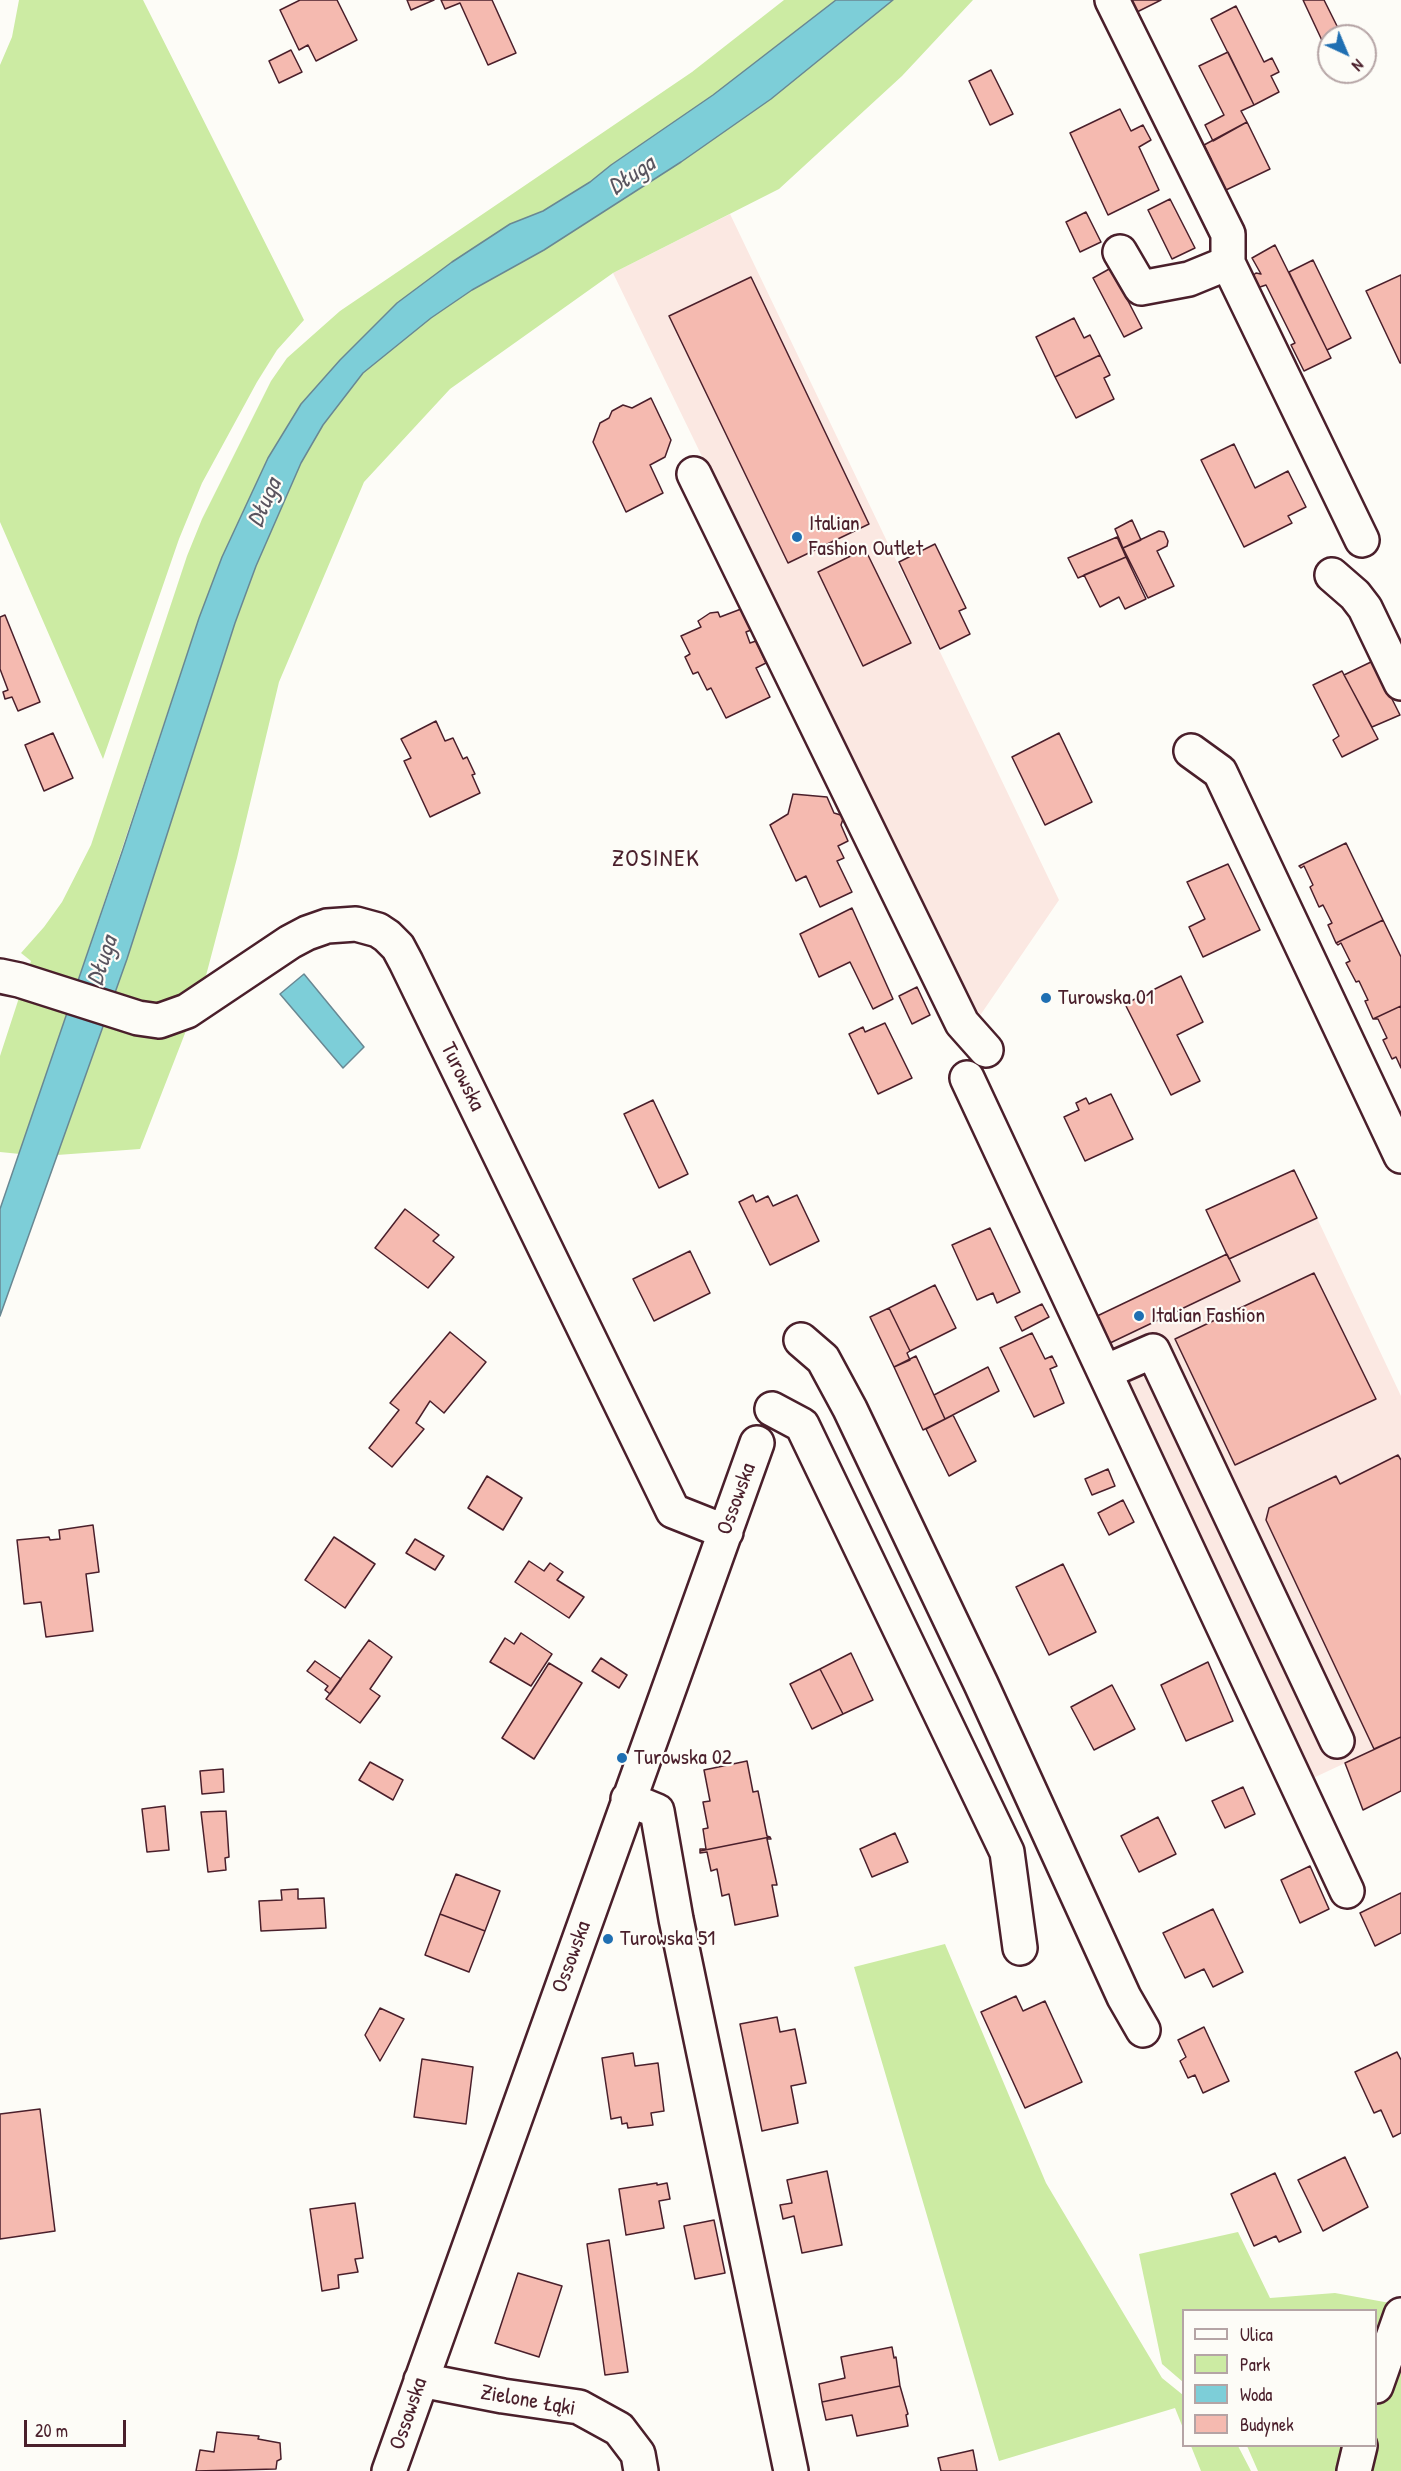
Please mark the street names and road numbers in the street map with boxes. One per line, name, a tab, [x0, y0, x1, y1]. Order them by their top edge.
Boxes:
street label: Turowska	[434, 1038, 490, 1116]
street label: Ossowska	[712, 1460, 762, 1538]
street label: Ossowska	[547, 1918, 597, 1996]
street label: Ossowska	[384, 2375, 434, 2453]
street label: Zielone Łąki	[478, 2380, 578, 2422]

